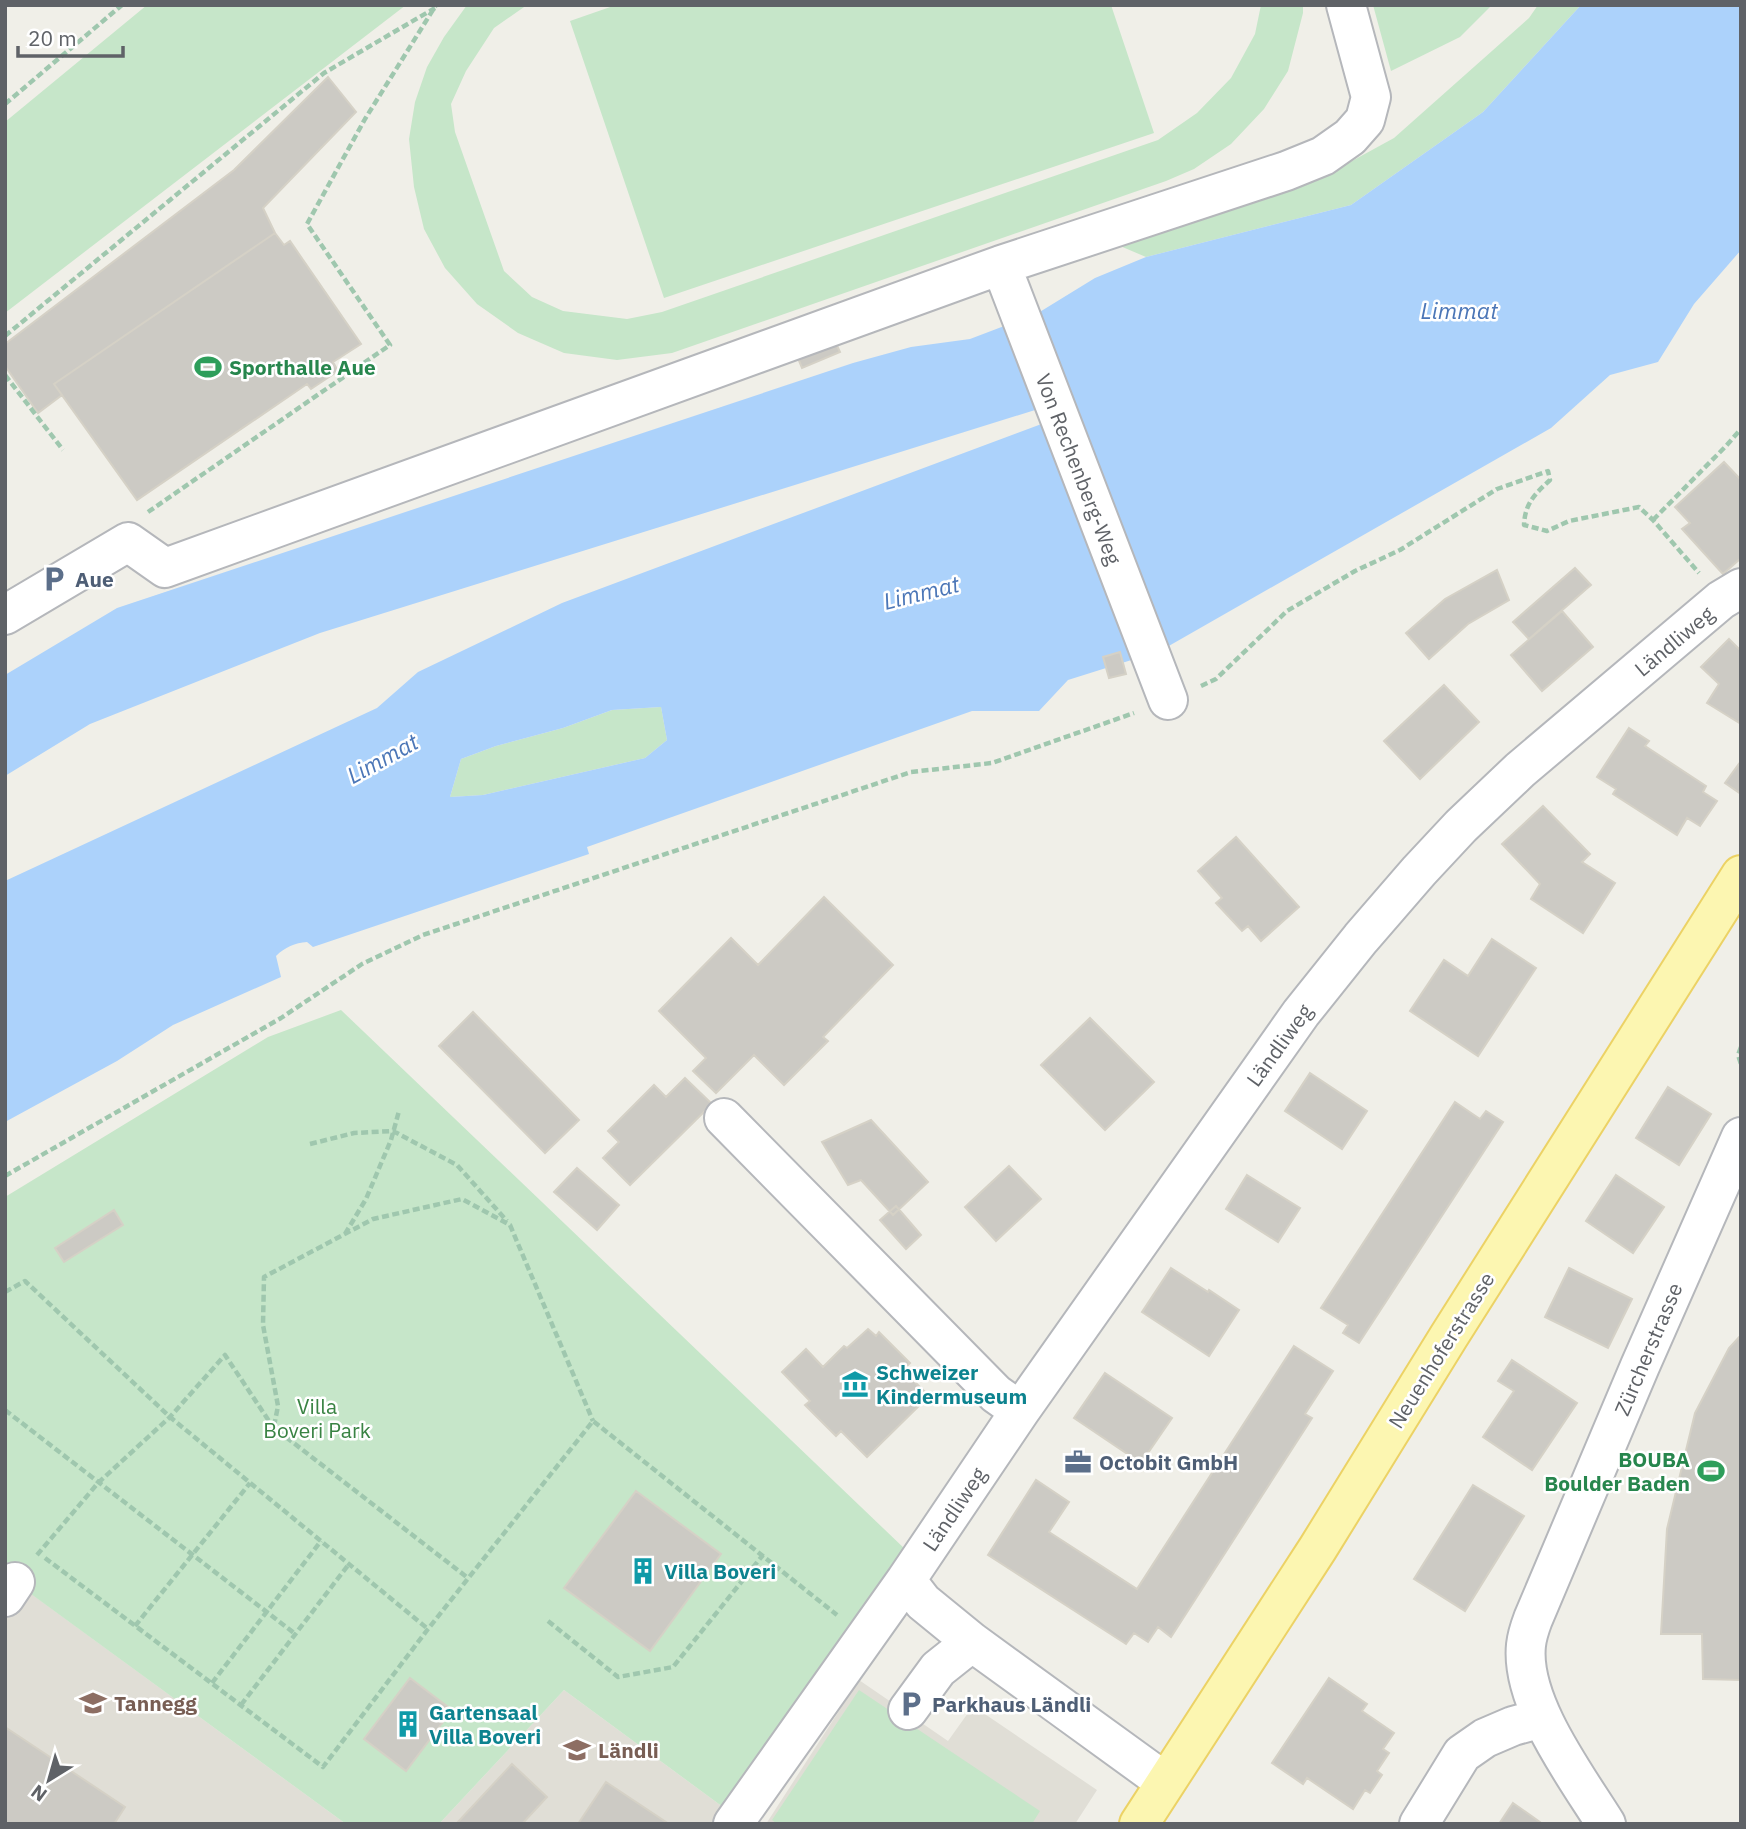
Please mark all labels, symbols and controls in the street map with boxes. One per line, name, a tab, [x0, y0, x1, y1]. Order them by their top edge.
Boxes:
scale bar	[18, 14, 122, 58]
text: 20 m	[28, 24, 77, 52]
water label: Limmat	[1420, 295, 1498, 325]
sports icon: Sporthalle Aue	[193, 352, 223, 382]
place label: Sporthalle Aue	[229, 353, 376, 381]
street label: Von Rechenberg-Weg	[1030, 369, 1128, 569]
parking icon: Aue	[39, 564, 69, 594]
place label: Aue	[75, 565, 114, 593]
water label: Limmat	[880, 568, 963, 616]
street label: Ländliweg	[1628, 600, 1720, 682]
water label: Limmat	[341, 726, 424, 790]
street label: Ländliweg	[1240, 998, 1318, 1092]
street label: Neuenhoferstrasse	[1382, 1266, 1500, 1434]
street label: Zürcherstrasse	[1607, 1278, 1689, 1420]
place label: Schweizer Kindermuseum	[876, 1358, 1027, 1410]
museum icon: Schweizer Kindermuseum	[840, 1369, 870, 1399]
park label: Villa Boveri Park	[263, 1392, 371, 1444]
place label: BOUBA Boulder Baden	[1544, 1445, 1690, 1497]
office icon: Octobit GmbH	[1063, 1447, 1093, 1477]
place label: Octobit GmbH	[1099, 1448, 1238, 1476]
sports icon: BOUBA Boulder Baden	[1696, 1456, 1726, 1486]
street label: Ländliweg	[916, 1462, 992, 1556]
building icon: Villa Boveri	[628, 1556, 658, 1586]
place label: Villa Boveri	[664, 1557, 776, 1585]
school or university icon: Tannegg	[78, 1688, 108, 1718]
place label: Tannegg	[114, 1689, 197, 1717]
parking icon: Parkhaus Ländli	[896, 1689, 926, 1719]
place label: Parkhaus Ländli	[932, 1690, 1091, 1718]
place label: Gartensaal Villa Boveri	[429, 1698, 541, 1750]
building icon: Gartensaal Villa Boveri	[393, 1709, 423, 1739]
school or university icon: Ländli	[562, 1735, 592, 1765]
place label: Ländli	[598, 1736, 659, 1764]
north arrow	[14, 1745, 84, 1815]
text: N	[26, 1780, 51, 1807]

